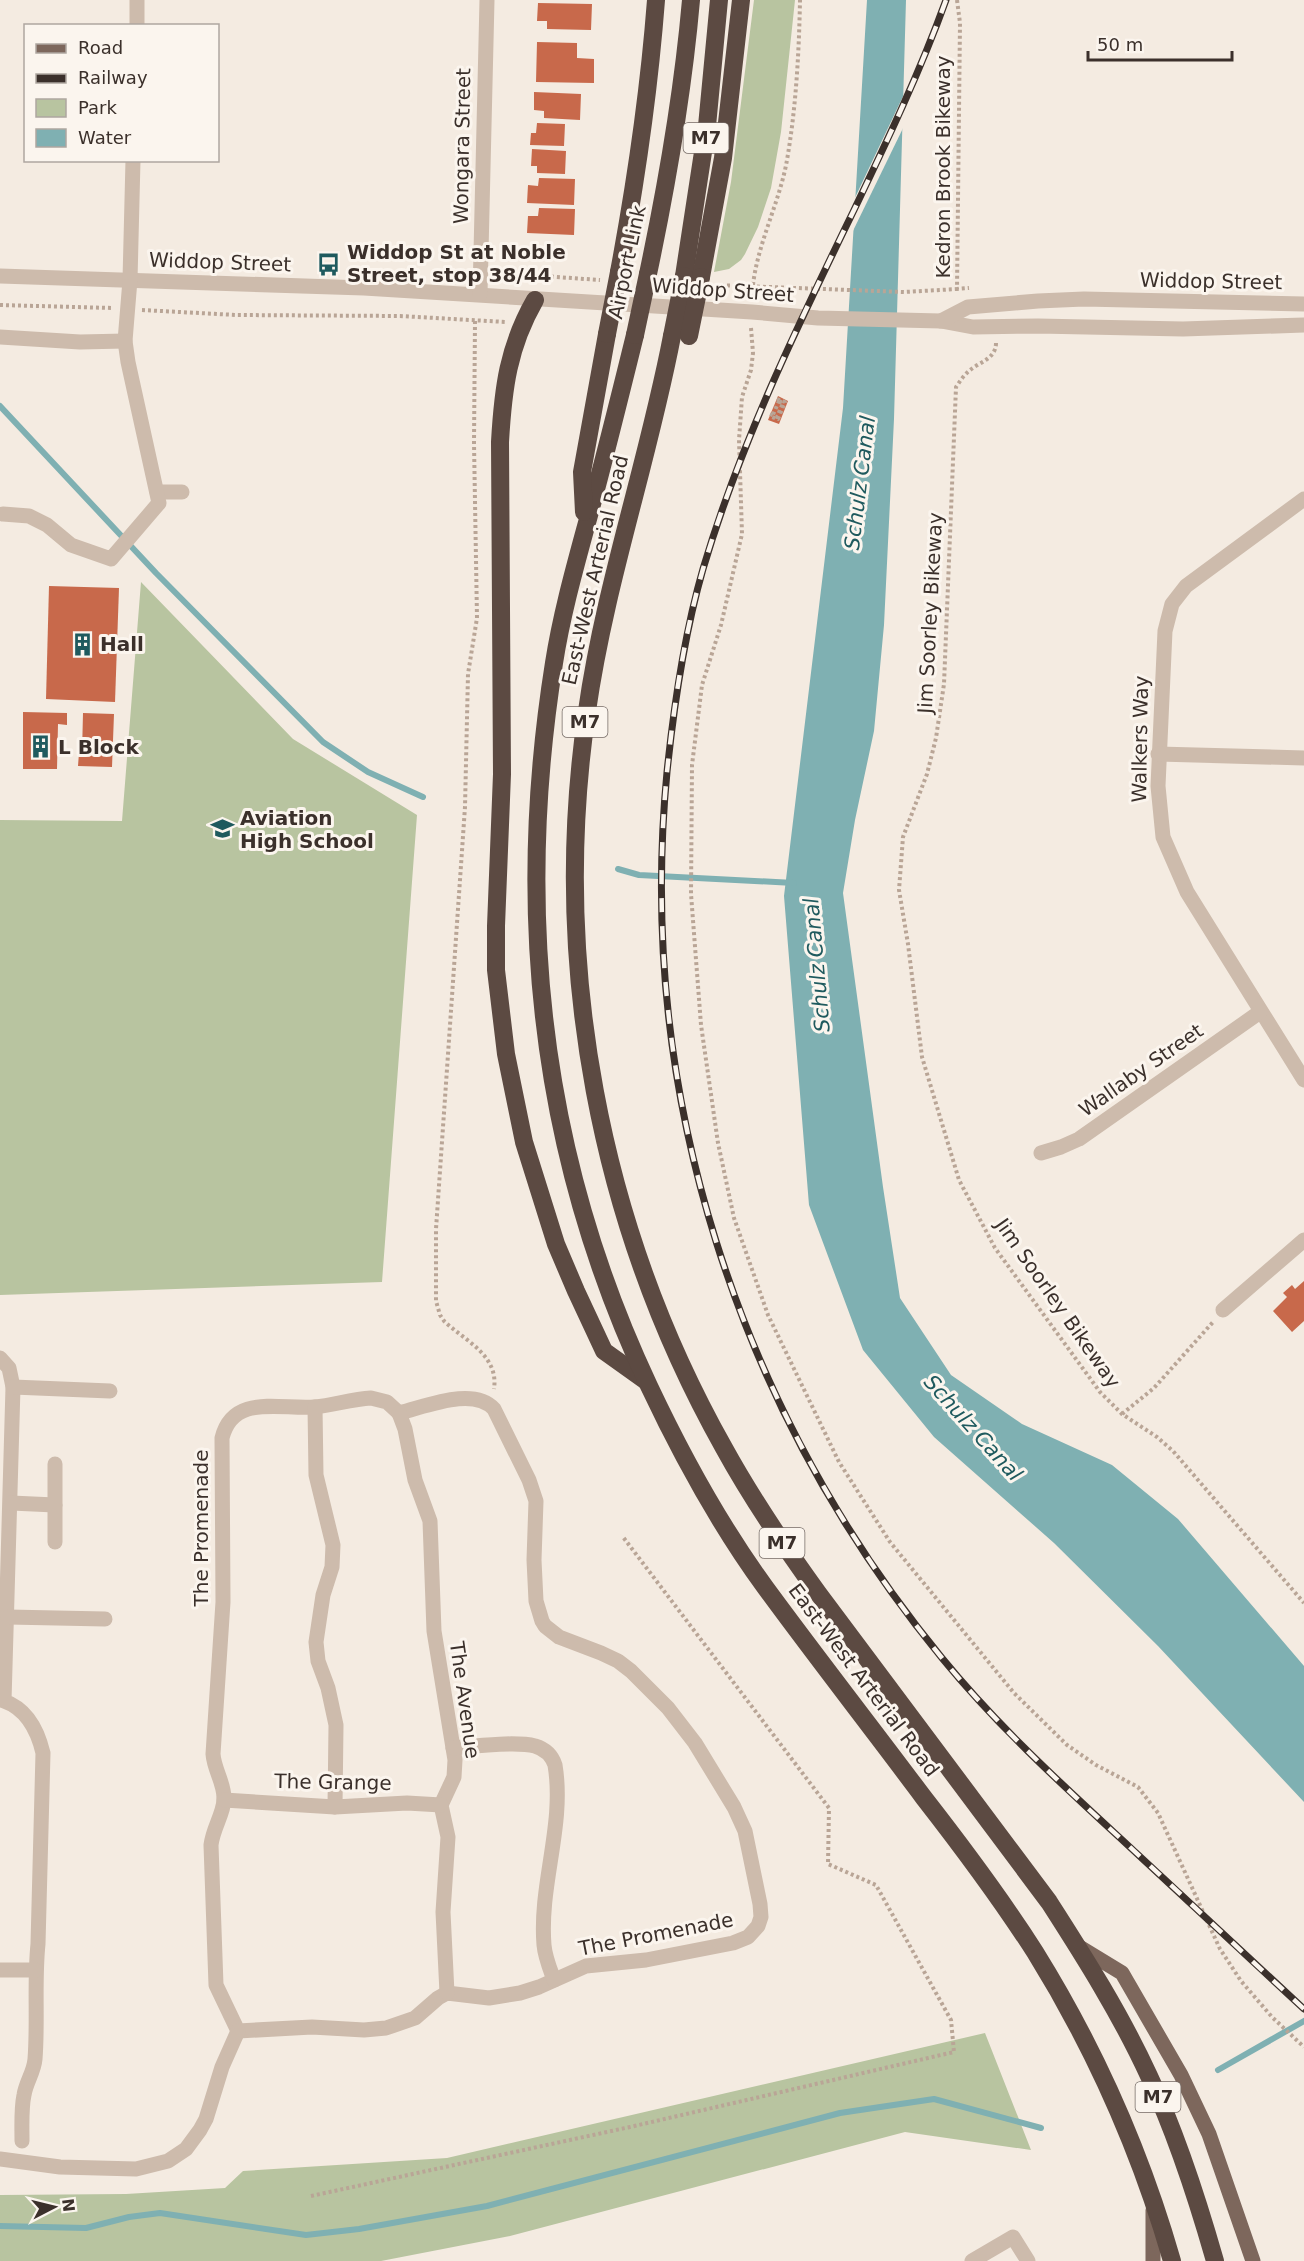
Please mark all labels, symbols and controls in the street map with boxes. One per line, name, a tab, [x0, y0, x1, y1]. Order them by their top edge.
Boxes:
legend	[24, 24, 219, 162]
scale bar	[1088, 24, 1232, 62]
text: 50 m	[1097, 34, 1143, 55]
text: Road	[78, 37, 123, 58]
street label: Kedron Brook Bikeway	[931, 55, 955, 279]
text: Railway	[78, 67, 148, 88]
street label: Wongara Street	[449, 68, 475, 224]
text: Park	[78, 97, 117, 118]
road number: M7	[684, 123, 728, 153]
text: Water	[78, 127, 132, 148]
street label: Airport Link	[603, 202, 651, 321]
place label: Widdop St at Noble Street, stop 38/44	[347, 240, 566, 287]
street label: Widdop Street	[148, 248, 292, 276]
bus stop icon: Widdop St at Noble Street, stop 38/44	[316, 251, 342, 277]
street label: Widdop Street	[1140, 268, 1283, 294]
street label: Widdop Street	[651, 273, 795, 307]
water label: Schulz Canal	[840, 415, 880, 551]
street label: East-West Arterial Road	[557, 453, 633, 687]
street label: Jim Soorley Bikeway	[913, 512, 947, 716]
building icon: Hall	[69, 631, 95, 657]
place label: Hall	[100, 632, 144, 656]
street label: Walkers Way	[1127, 675, 1153, 803]
road number: M7	[562, 707, 608, 737]
building icon: L Block	[27, 734, 53, 760]
place label: L Block	[58, 735, 139, 759]
place label: Aviation High School	[240, 806, 374, 853]
school or university icon: Aviation High School	[209, 816, 235, 842]
water label: Schulz Canal	[799, 897, 835, 1033]
street label: Wallaby Street	[1074, 1018, 1208, 1122]
street label: Jim Soorley Bikeway	[989, 1212, 1126, 1393]
water label: Schulz Canal	[919, 1370, 1027, 1486]
street label: The Promenade	[189, 1449, 213, 1608]
road number: M7	[760, 1528, 804, 1558]
street label: East-West Arterial Road	[784, 1579, 944, 1781]
street label: The Avenue	[445, 1639, 485, 1760]
street label: The Grange	[273, 1769, 392, 1795]
street label: The Promenade	[576, 1907, 735, 1961]
road number: M7	[1136, 2082, 1180, 2112]
north arrow	[24, 2177, 84, 2237]
text: N	[58, 2197, 79, 2213]

